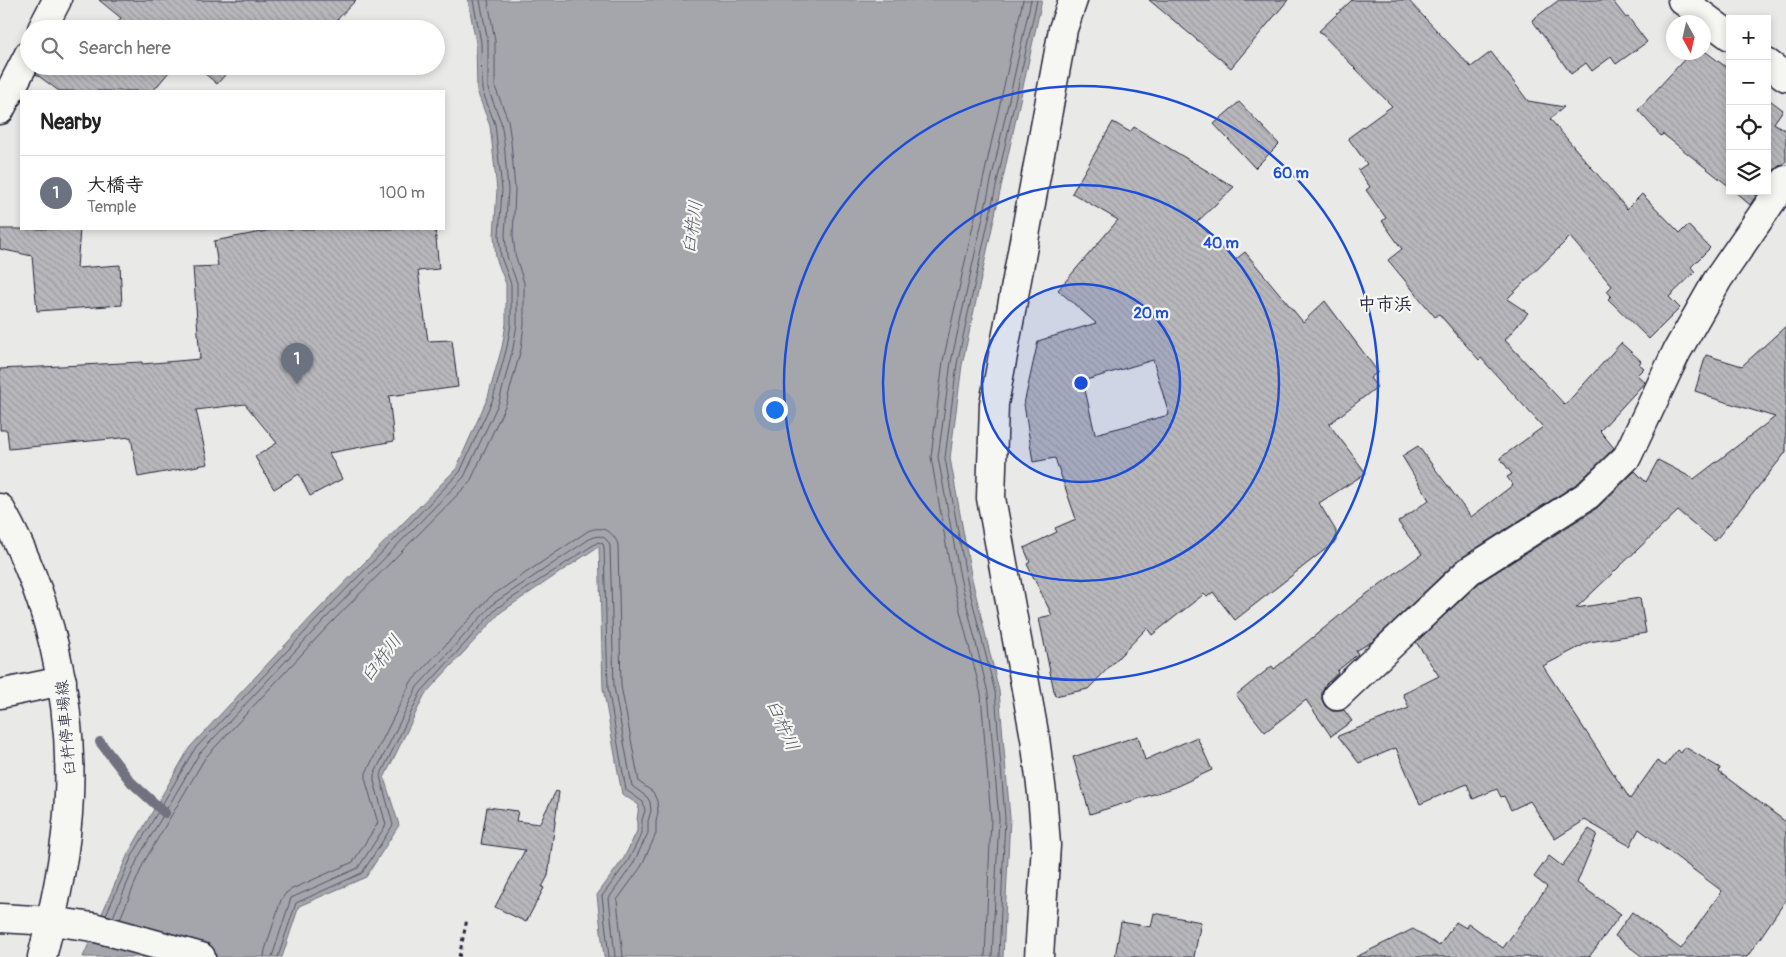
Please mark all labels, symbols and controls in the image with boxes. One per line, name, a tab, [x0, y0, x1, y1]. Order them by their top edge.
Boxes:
north arrow	[1666, 15, 1711, 60]
map controls	[1726, 15, 1771, 195]
button: +	[1726, 15, 1771, 60]
search box	[20, 20, 445, 75]
icon: search	[38, 34, 66, 62]
text: Search here	[78, 36, 171, 60]
button: −	[1726, 60, 1771, 105]
button: locate	[1726, 105, 1771, 150]
text: Nearby	[40, 109, 101, 136]
button: layers	[1726, 150, 1771, 195]
text: 60 m	[1273, 164, 1309, 183]
text: 大橋寺	[87, 173, 144, 197]
text: 1	[53, 183, 59, 203]
text: 100 m	[379, 183, 425, 203]
text: Temple	[87, 197, 136, 217]
water label: 臼杵川	[677, 199, 708, 255]
text: 40 m	[1203, 234, 1239, 253]
district label: 中市浜	[1358, 293, 1412, 316]
text: 20 m	[1133, 304, 1169, 323]
pin: 1	[281, 343, 313, 384]
centre of rings	[1072, 374, 1090, 392]
your location	[762, 397, 788, 423]
water label: 臼杵川	[356, 630, 407, 687]
street label: 臼杵停車場線	[52, 679, 80, 777]
water label: 臼杵川	[761, 696, 804, 755]

